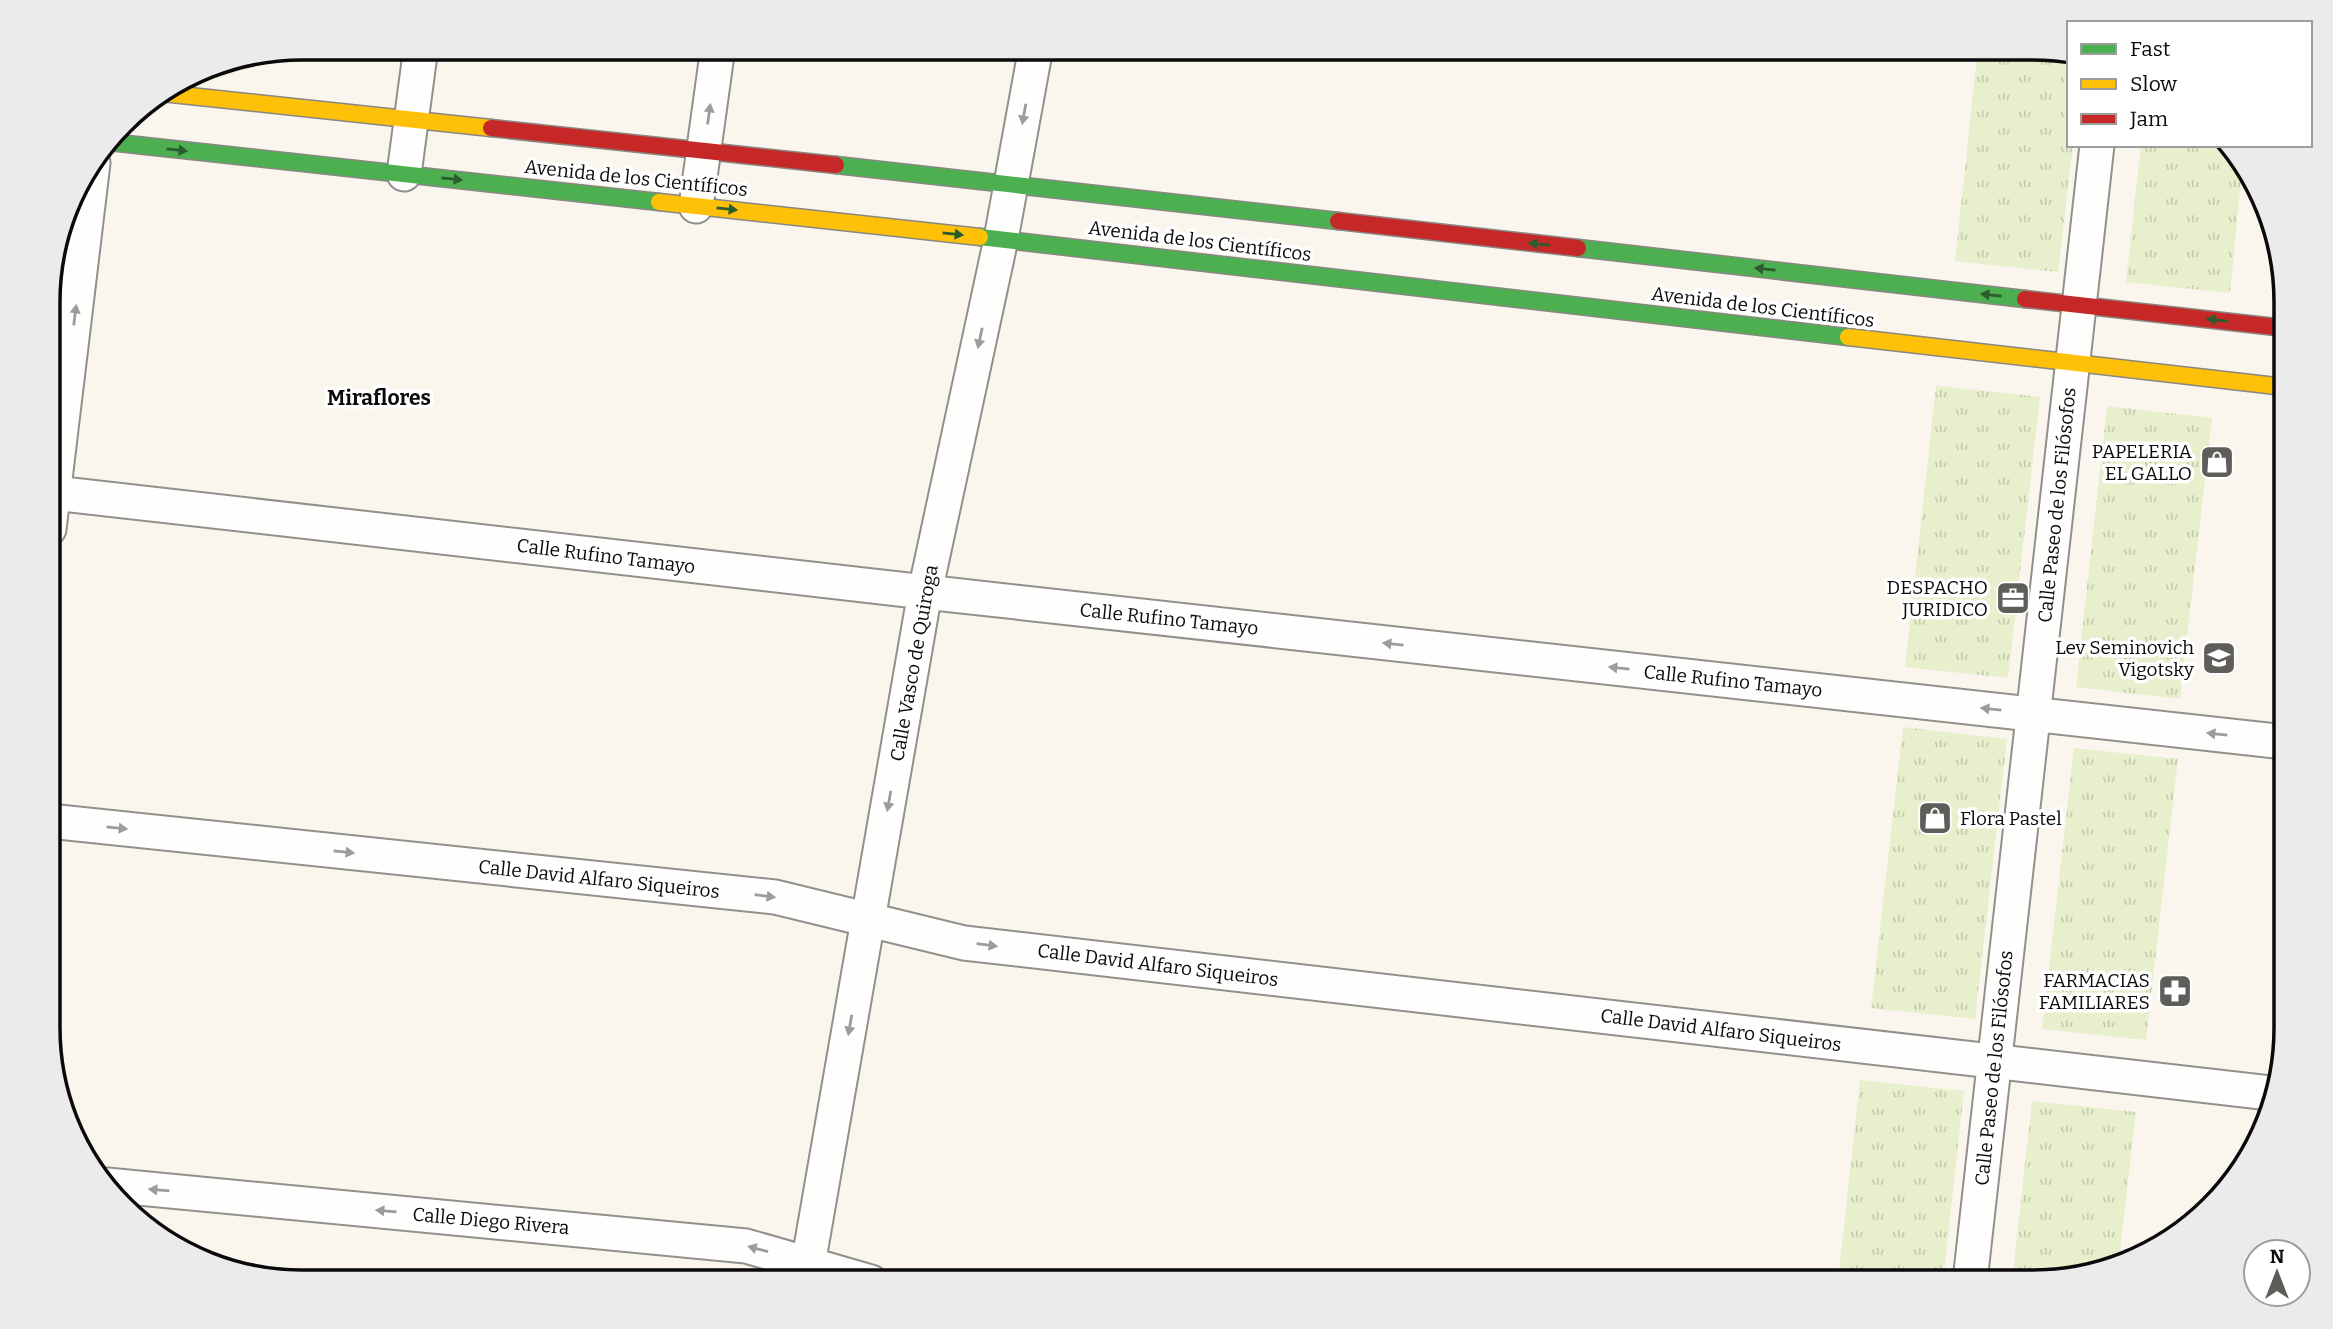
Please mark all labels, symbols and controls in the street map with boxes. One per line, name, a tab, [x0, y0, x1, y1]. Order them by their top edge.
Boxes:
legend	[2067, 21, 2312, 147]
text: Fast	[2130, 36, 2171, 62]
text: Slow	[2130, 71, 2177, 97]
one-way arrow	[704, 103, 715, 125]
one-way arrow	[1018, 103, 1029, 125]
text: Jam	[2129, 106, 2168, 132]
one-way arrow	[166, 144, 188, 155]
street label: Avenida de los Científicos	[523, 155, 749, 201]
one-way arrow	[441, 174, 463, 185]
one-way arrow	[716, 204, 738, 215]
street label: Avenida de los Científicos	[1087, 216, 1313, 266]
one-way arrow	[942, 229, 964, 240]
one-way arrow	[1528, 238, 1550, 249]
one-way arrow	[1754, 263, 1776, 274]
street label: Avenida de los Científicos	[1650, 282, 1876, 332]
one-way arrow	[1980, 289, 2002, 300]
one-way arrow	[70, 304, 81, 326]
one-way arrow	[2206, 315, 2228, 326]
one-way arrow	[974, 327, 985, 349]
district label: Miraflores	[327, 385, 431, 411]
street label: Calle Paseo de los Filósofos	[2033, 386, 2081, 624]
place label: PAPELERIA EL GALLO	[2092, 440, 2193, 485]
shop icon: PAPELERIA EL GALLO	[2198, 443, 2236, 481]
street label: Calle Rufino Tamayo	[516, 534, 697, 578]
street label: Calle Vasco de Quiroga	[885, 562, 943, 763]
place label: DESPACHO JURIDICO	[1887, 576, 1988, 621]
office icon: DESPACHO JURIDICO	[1994, 579, 2032, 617]
street label: Calle Rufino Tamayo	[1079, 598, 1260, 640]
place label: Lev Seminovich Vigotsky	[2055, 636, 2195, 681]
one-way arrow	[1382, 638, 1404, 649]
school or university icon: Lev Seminovich Vigotsky	[2200, 639, 2238, 677]
street label: Calle Rufino Tamayo	[1643, 660, 1824, 702]
one-way arrow	[1608, 663, 1630, 674]
one-way arrow	[1980, 703, 2002, 714]
one-way arrow	[2206, 728, 2228, 739]
one-way arrow	[883, 790, 894, 812]
shop icon: Flora Pastel	[1916, 799, 1954, 837]
place label: Flora Pastel	[1960, 807, 2062, 830]
one-way arrow	[106, 823, 128, 834]
one-way arrow	[333, 847, 355, 858]
street label: Calle David Alfaro Siqueiros	[477, 855, 721, 903]
one-way arrow	[754, 891, 776, 902]
street label: Calle David Alfaro Siqueiros	[1036, 939, 1280, 991]
one-way arrow	[976, 940, 998, 951]
street label: Calle Paseo de los Filósofos	[1970, 949, 2018, 1187]
place label: FARMACIAS FAMILIARES	[2039, 969, 2150, 1014]
pharmacy icon: FARMACIAS FAMILIARES	[2156, 972, 2194, 1010]
street label: Calle David Alfaro Siqueiros	[1599, 1004, 1843, 1056]
one-way arrow	[844, 1014, 855, 1036]
one-way arrow	[148, 1184, 170, 1195]
street label: Calle Diego Rivera	[411, 1203, 571, 1239]
one-way arrow	[375, 1205, 397, 1216]
north arrow	[2242, 1238, 2312, 1308]
one-way arrow	[747, 1243, 769, 1254]
text: N	[2270, 1245, 2285, 1268]

